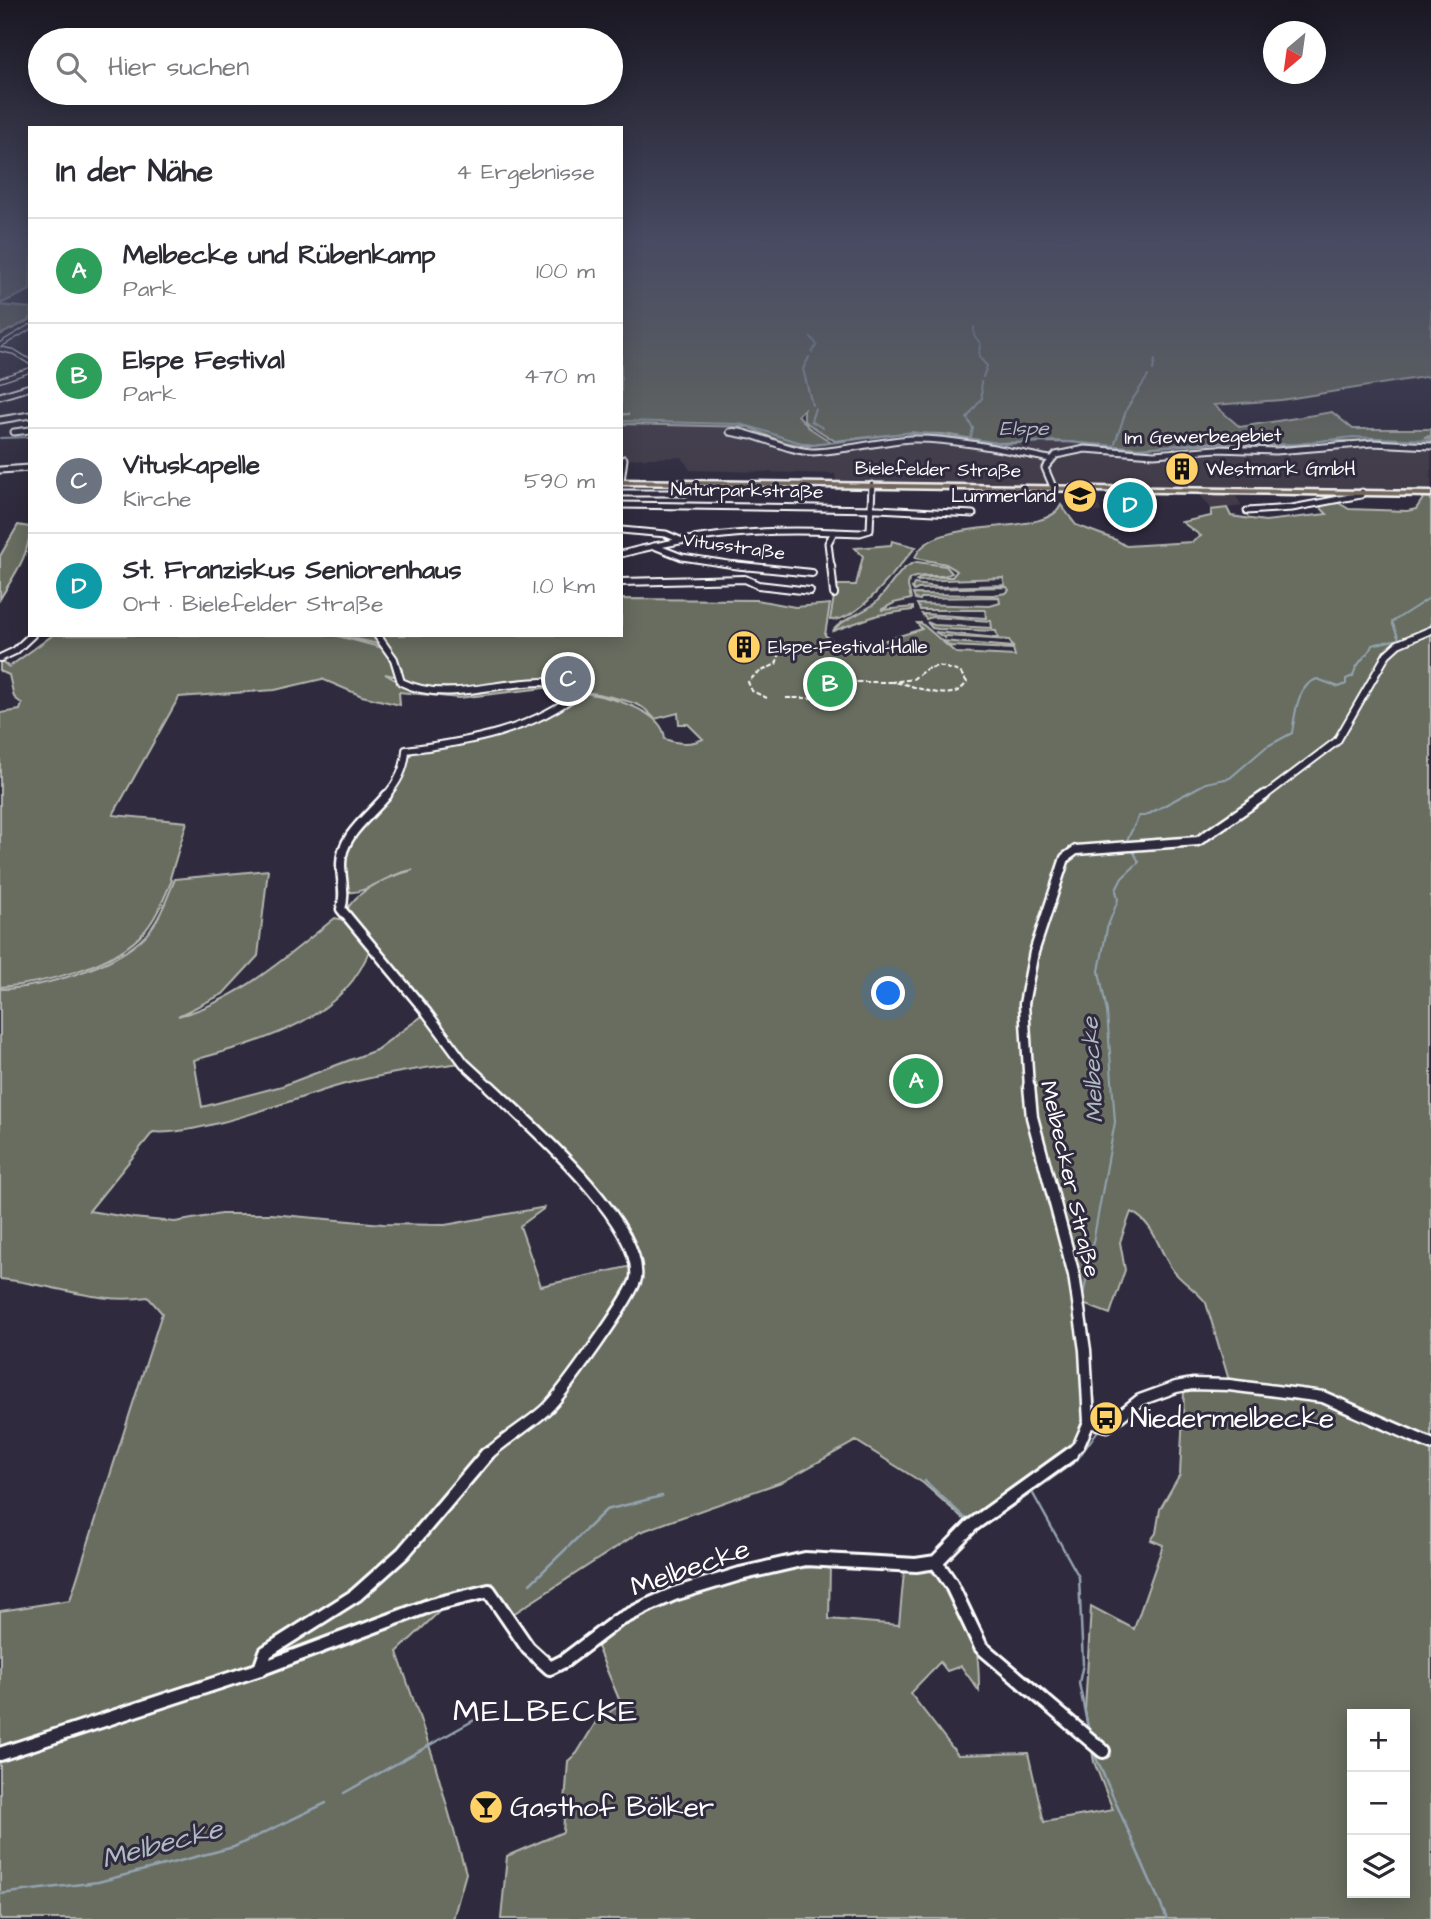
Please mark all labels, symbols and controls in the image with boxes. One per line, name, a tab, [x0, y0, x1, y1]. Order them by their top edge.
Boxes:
north arrow	[1263, 21, 1326, 84]
search box	[28, 28, 623, 105]
icon: search	[52, 48, 90, 86]
text: Hier suchen	[108, 49, 249, 85]
text: In der Nähe	[56, 151, 213, 193]
text: 4 Ergebnisse	[456, 156, 595, 188]
text: Melbecke und Rübenkamp	[123, 237, 435, 273]
text: A	[72, 255, 86, 287]
text: 100 m	[536, 255, 595, 287]
text: Park	[123, 273, 176, 305]
text: Elspe Festival	[123, 342, 285, 378]
text: B	[71, 360, 87, 392]
text: 470 m	[524, 360, 595, 392]
text: Park	[123, 378, 176, 410]
water label: Elspe	[999, 414, 1050, 443]
street label: Im Gewerbegebiet	[1124, 422, 1282, 453]
text: Vituskapelle	[123, 447, 260, 483]
building icon: Westmark GmbH	[1163, 450, 1201, 488]
street label: Bielefelder Straße	[855, 455, 1021, 485]
place label: Westmark GmbH	[1206, 456, 1356, 483]
text: C	[71, 465, 87, 497]
text: 590 m	[524, 465, 595, 497]
street label: Naturparkstraße	[670, 476, 824, 506]
school or university icon: Lummerland	[1061, 477, 1099, 515]
pin: D	[1107, 479, 1153, 531]
text: Kirche	[123, 483, 191, 515]
place label: Lummerland	[951, 483, 1056, 510]
street label: Vitusstraße	[681, 526, 787, 568]
text: St. Franziskus Seniorenhaus	[123, 552, 461, 588]
text: D	[72, 570, 86, 602]
text: 1.0 km	[533, 570, 595, 602]
text: Ort · Bielefelder Straße	[123, 588, 384, 620]
building icon: Elspe-Festival-Halle	[725, 628, 763, 666]
place label: Elspe-Festival-Halle	[768, 634, 928, 661]
pin: C	[545, 653, 591, 705]
pin: B	[807, 658, 853, 710]
your location	[871, 976, 905, 1010]
water label: Melbecke	[1073, 1015, 1113, 1124]
pin: A	[893, 1055, 939, 1107]
street label: Melbecker Straße	[1032, 1078, 1108, 1280]
bus stop icon: Niedermelbecke	[1087, 1399, 1125, 1437]
place label: Niedermelbecke	[1130, 1399, 1334, 1438]
street label: Melbecke	[625, 1529, 755, 1607]
district label: MELBECKE	[453, 1689, 639, 1734]
map controls	[1347, 1709, 1410, 1898]
button: +	[1347, 1709, 1410, 1772]
button: −	[1347, 1772, 1410, 1835]
bar icon: Gasthof Bölker	[467, 1788, 505, 1826]
place label: Gasthof Bölker	[510, 1788, 714, 1827]
water label: Melbecke	[97, 1809, 229, 1879]
button: layers	[1347, 1835, 1410, 1898]

